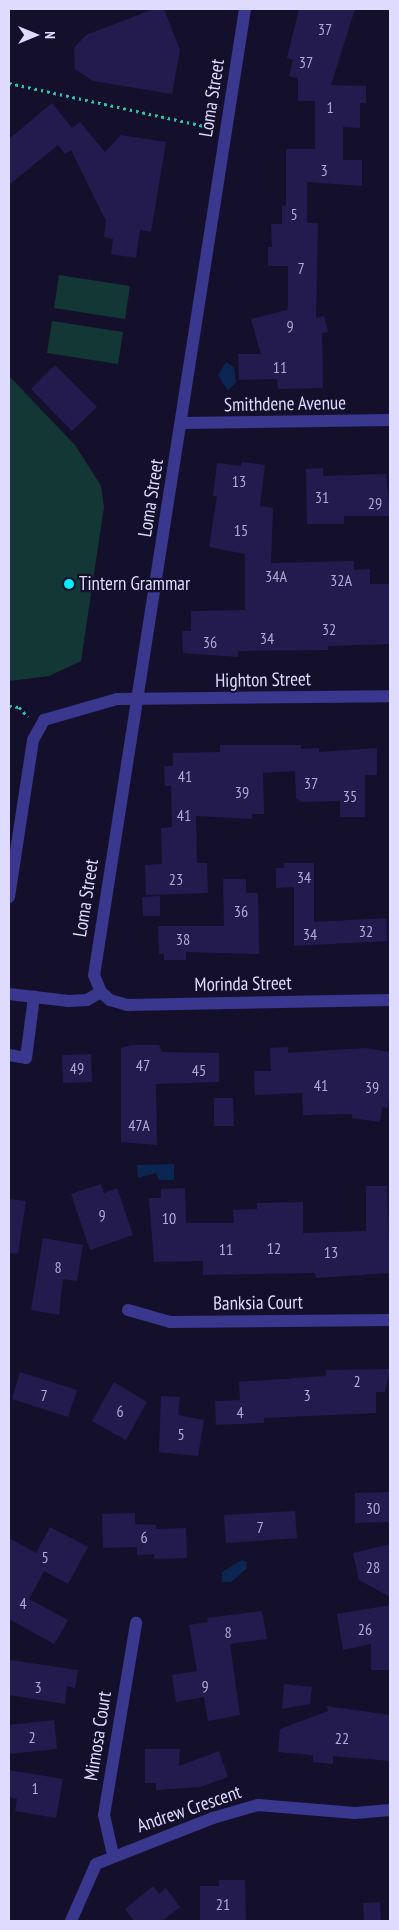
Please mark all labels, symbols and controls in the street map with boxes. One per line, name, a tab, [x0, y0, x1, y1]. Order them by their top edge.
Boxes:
north arrow	[10, 10, 60, 60]
house number: 37	[318, 19, 332, 39]
text: N	[41, 31, 59, 39]
house number: 37	[299, 52, 313, 72]
street label: Loma Street	[195, 57, 229, 139]
house number: 1	[326, 97, 334, 117]
house number: 3	[320, 160, 328, 180]
house number: 5	[290, 204, 298, 224]
house number: 7	[297, 258, 305, 278]
house number: 9	[286, 316, 294, 336]
house number: 11	[273, 357, 287, 377]
street label: Smithdene Avenue	[224, 392, 346, 416]
street label: Loma Street	[134, 457, 168, 539]
house number: 13	[232, 471, 246, 491]
house number: 31	[315, 487, 329, 507]
house number: 29	[368, 493, 382, 513]
house number: 15	[234, 520, 248, 540]
house number: 34A	[265, 566, 287, 586]
house number: 32A	[330, 570, 352, 590]
place label: Tintern Grammar	[79, 573, 190, 595]
marker: Tintern Grammar	[63, 578, 75, 590]
house number: 32	[322, 619, 336, 639]
house number: 34	[260, 628, 274, 648]
house number: 36	[203, 632, 217, 652]
street label: Highton Street	[215, 668, 311, 692]
house number: 41	[178, 766, 192, 786]
house number: 37	[304, 773, 318, 793]
house number: 39	[235, 782, 249, 802]
house number: 35	[343, 786, 357, 806]
house number: 41	[177, 805, 191, 825]
street label: Loma Street	[69, 857, 103, 939]
house number: 34	[297, 867, 311, 887]
house number: 23	[169, 869, 183, 889]
house number: 36	[234, 901, 248, 921]
house number: 32	[359, 921, 373, 941]
house number: 34	[303, 924, 317, 944]
house number: 38	[176, 929, 190, 949]
street label: Morinda Street	[194, 972, 292, 996]
house number: 47	[136, 1055, 150, 1075]
house number: 49	[70, 1058, 84, 1078]
house number: 45	[192, 1060, 206, 1080]
house number: 41	[314, 1075, 328, 1095]
house number: 39	[365, 1077, 379, 1097]
house number: 47A	[128, 1115, 150, 1135]
house number: 9	[98, 1205, 106, 1225]
house number: 10	[162, 1208, 176, 1228]
house number: 12	[267, 1238, 281, 1258]
house number: 11	[219, 1239, 233, 1259]
house number: 13	[324, 1242, 338, 1262]
house number: 8	[54, 1257, 62, 1277]
street label: Banksia Court	[213, 1291, 303, 1315]
house number: 2	[353, 1371, 361, 1391]
house number: 7	[40, 1385, 48, 1405]
house number: 3	[303, 1385, 311, 1405]
house number: 6	[116, 1401, 124, 1421]
house number: 4	[236, 1402, 244, 1422]
house number: 5	[177, 1424, 185, 1444]
house number: 30	[366, 1498, 380, 1518]
house number: 7	[256, 1517, 264, 1537]
house number: 6	[140, 1527, 148, 1547]
house number: 5	[41, 1547, 49, 1567]
house number: 28	[366, 1557, 380, 1577]
house number: 4	[19, 1593, 27, 1613]
house number: 26	[358, 1619, 372, 1639]
house number: 8	[224, 1622, 232, 1642]
house number: 9	[201, 1676, 209, 1696]
house number: 3	[34, 1677, 42, 1697]
street label: Mimosa Court	[80, 1690, 116, 1782]
house number: 2	[28, 1727, 36, 1747]
house number: 22	[335, 1728, 349, 1748]
house number: 1	[31, 1778, 39, 1798]
street label: Andrew Crescent	[134, 1780, 244, 1838]
house number: 21	[216, 1894, 230, 1914]

